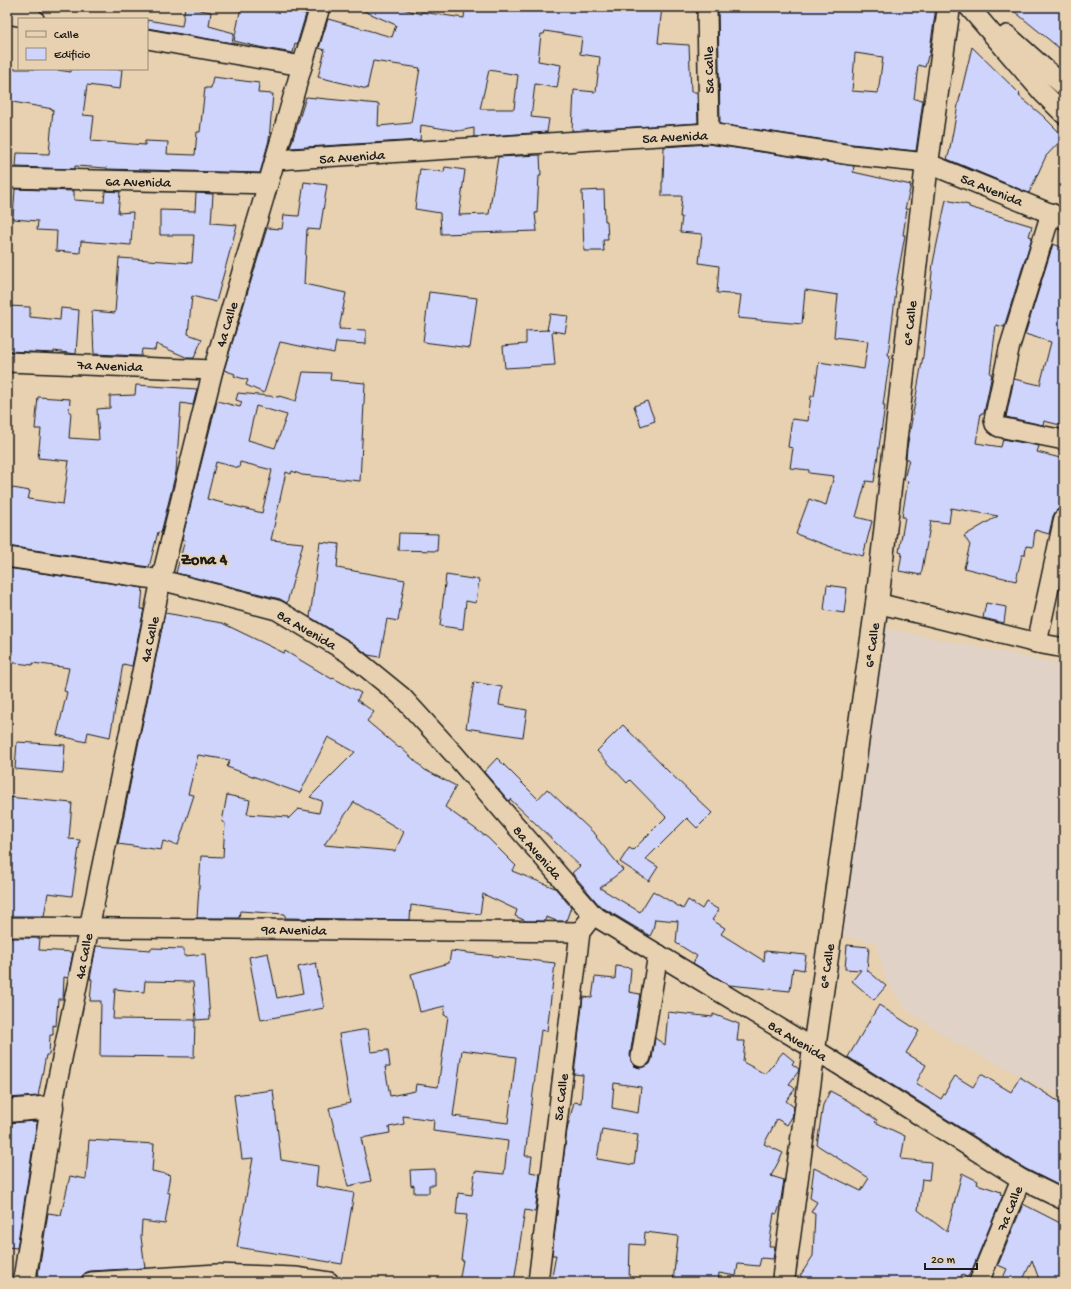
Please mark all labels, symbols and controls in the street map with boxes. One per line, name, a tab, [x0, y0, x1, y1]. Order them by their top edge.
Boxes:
legend	[18, 18, 148, 70]
text: Calle	[54, 29, 79, 43]
street label: 5a Calle	[702, 45, 719, 94]
text: Edificio	[54, 49, 90, 63]
street label: 5a Avenida	[642, 128, 710, 149]
street label: 5a Avenida	[319, 148, 387, 169]
street label: 5a Avenida	[957, 171, 1026, 212]
street label: 6a Avenida	[105, 174, 172, 193]
street label: 4a Calle	[213, 299, 244, 349]
street label: 6ª Calle	[901, 299, 922, 347]
street label: 7a Avenida	[76, 358, 144, 377]
district label: Zona 4	[181, 552, 228, 571]
street label: 8a Avenida	[273, 607, 340, 656]
street label: 4a Calle	[138, 614, 165, 664]
street label: 6ª Calle	[862, 621, 885, 669]
street label: 8a Avenida	[508, 823, 565, 885]
street label: 9a Avenida	[260, 922, 328, 941]
street label: 4a Calle	[73, 931, 98, 981]
street label: 6ª Calle	[817, 942, 840, 990]
street label: 8a Avenida	[764, 1018, 830, 1067]
street label: 5a Calle	[551, 1072, 574, 1122]
street label: 7a Calle	[994, 1183, 1028, 1235]
scale bar	[925, 1245, 977, 1271]
text: 20 m	[931, 1254, 956, 1268]

